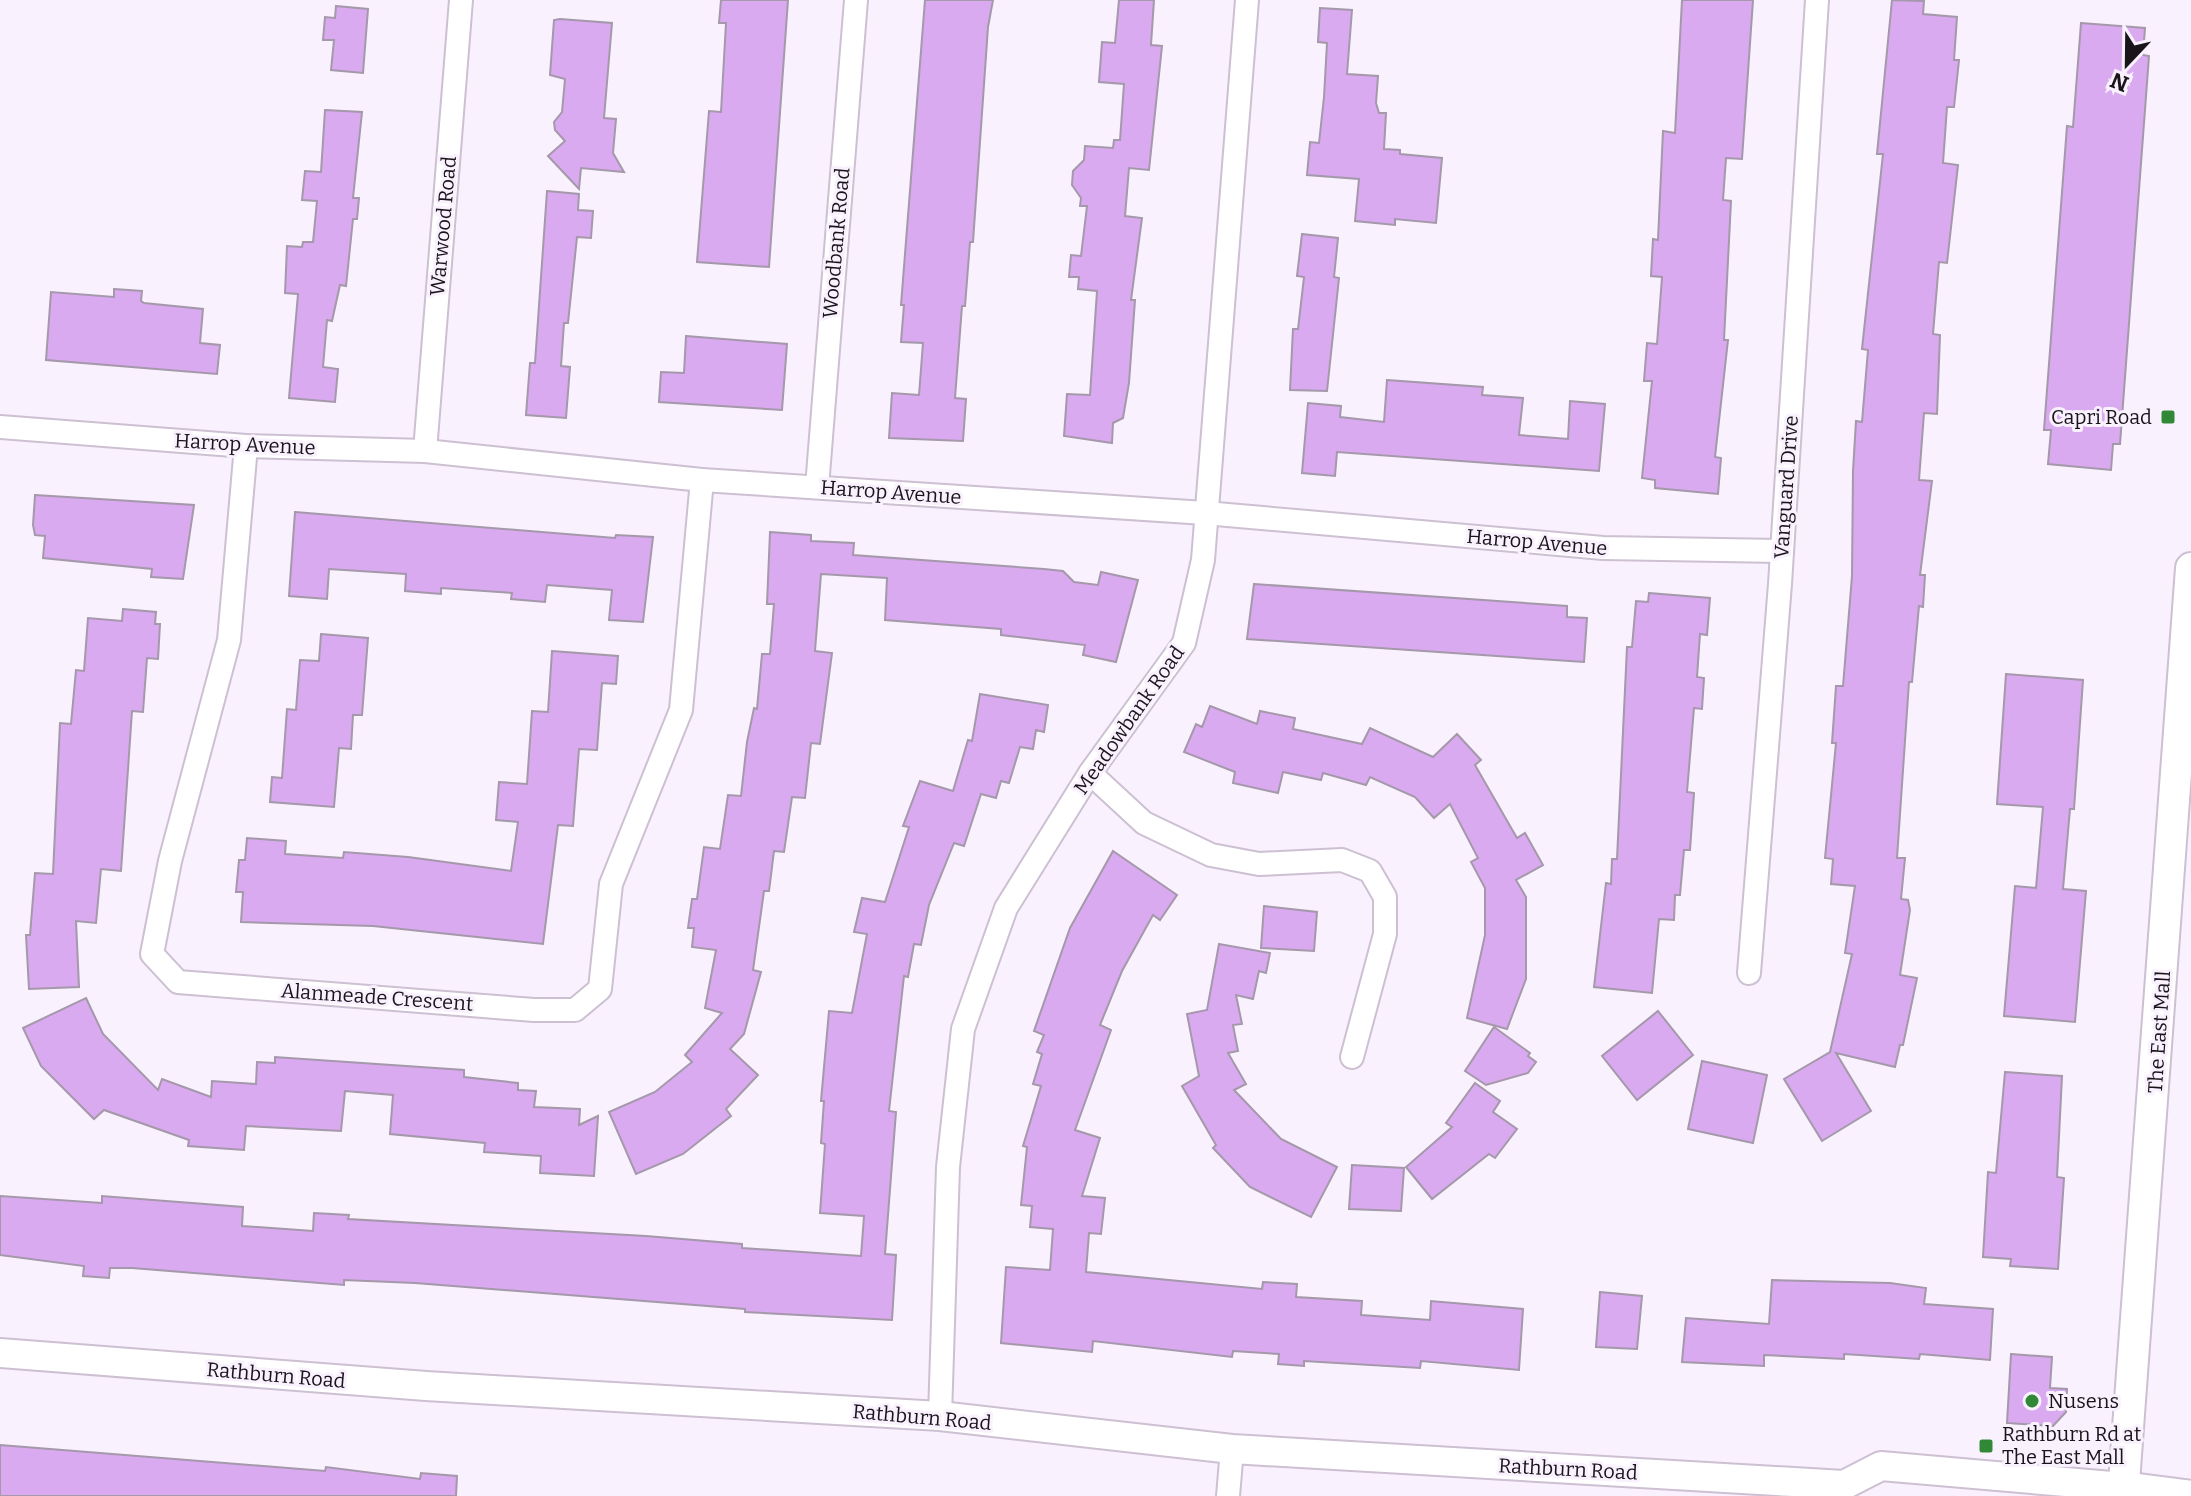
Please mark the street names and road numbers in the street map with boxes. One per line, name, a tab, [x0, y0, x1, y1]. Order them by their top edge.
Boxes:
street label: Warwood Road	[425, 155, 461, 297]
street label: Woodbank Road	[817, 166, 855, 319]
street label: Vanguard Drive	[1769, 414, 1803, 560]
street label: Harrop Avenue	[174, 428, 316, 460]
street label: Harrop Avenue	[820, 475, 962, 509]
street label: Harrop Avenue	[1466, 524, 1608, 560]
street label: Meadowbank Road	[1069, 641, 1189, 799]
street label: The East Mall	[2143, 970, 2175, 1094]
street label: Alanmeade Crescent	[280, 978, 474, 1016]
street label: Rathburn Road	[205, 1357, 347, 1393]
street label: Rathburn Road	[851, 1399, 993, 1435]
street label: Rathburn Road	[1498, 1453, 1638, 1485]

